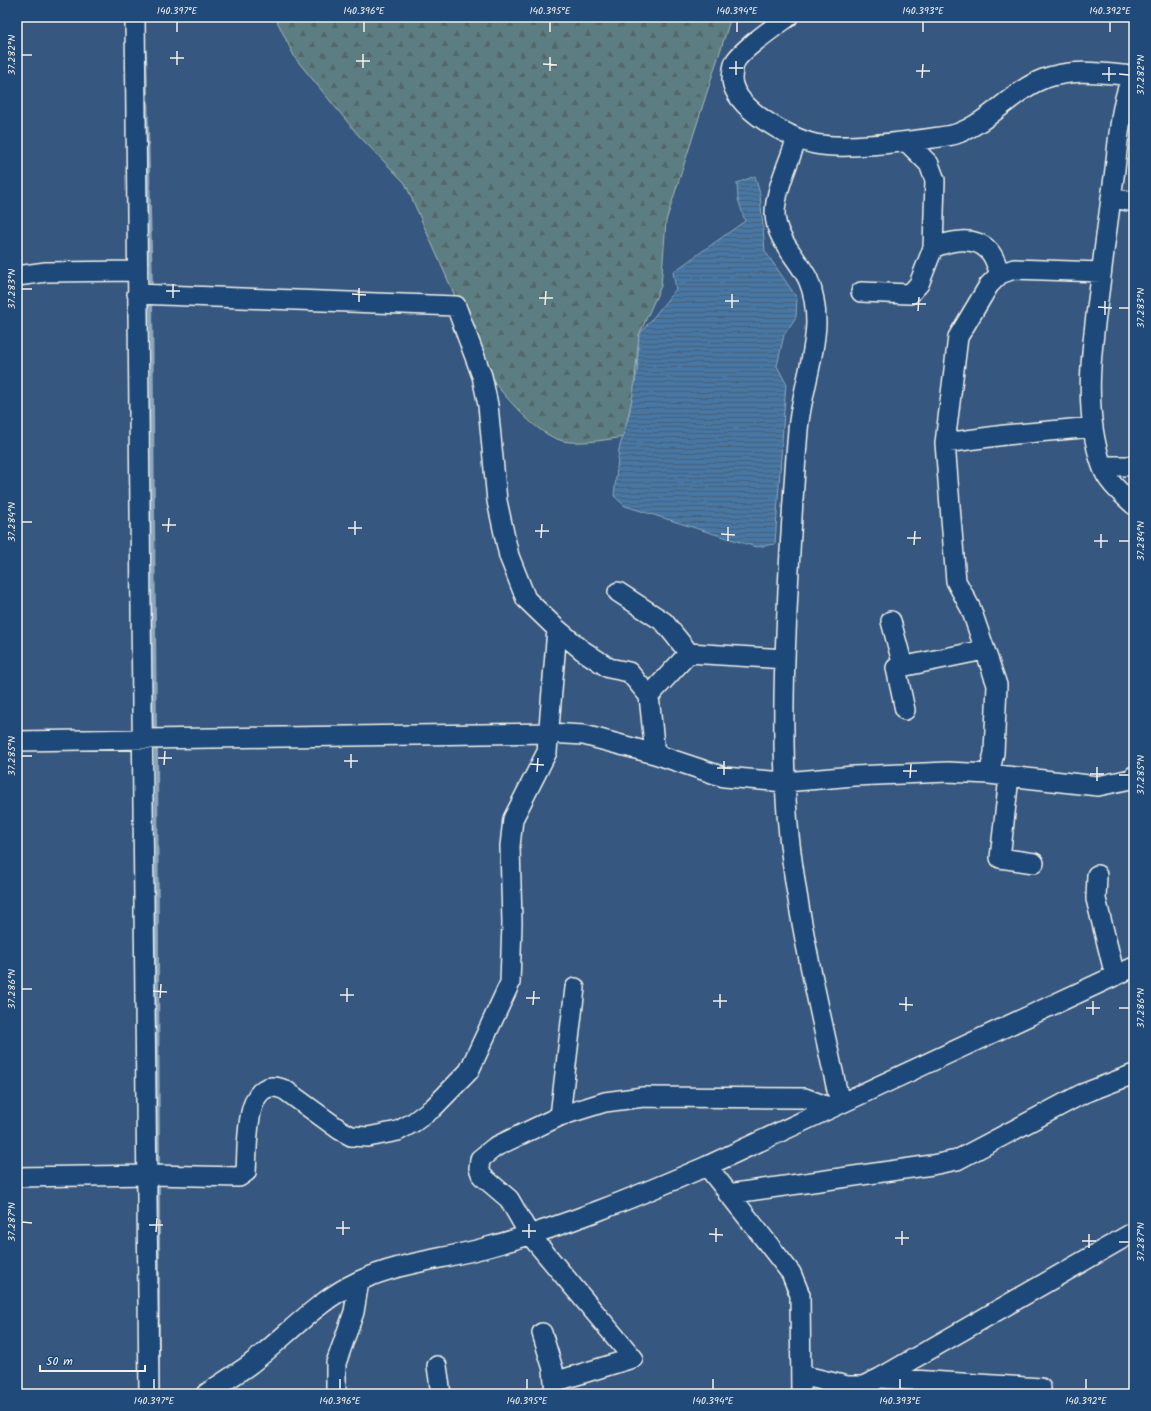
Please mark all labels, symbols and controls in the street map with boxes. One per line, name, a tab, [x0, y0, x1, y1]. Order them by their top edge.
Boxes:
text: 140.397°E	[157, 3, 198, 19]
text: 140.396°E	[343, 3, 386, 19]
text: 140.395°E	[529, 3, 572, 19]
text: 140.394°E	[716, 3, 759, 19]
text: 140.393°E	[902, 3, 945, 19]
text: 140.392°E	[1089, 3, 1132, 19]
text: 37.282°N	[4, 35, 20, 75]
text: 37.282°N	[1133, 55, 1149, 95]
text: 37.283°N	[4, 269, 20, 309]
text: 37.283°N	[1133, 288, 1149, 328]
text: 37.284°N	[4, 502, 20, 542]
text: 37.284°N	[1133, 521, 1149, 561]
text: 37.285°N	[4, 736, 20, 776]
text: 37.285°N	[1133, 755, 1149, 795]
text: 37.286°N	[4, 969, 20, 1009]
text: 37.286°N	[1133, 988, 1149, 1028]
text: 37.287°N	[4, 1202, 20, 1242]
text: 37.287°N	[1133, 1222, 1149, 1262]
scale bar	[40, 1347, 145, 1373]
text: 50 m	[46, 1352, 73, 1371]
text: 140.397°E	[134, 1393, 175, 1409]
text: 140.396°E	[319, 1393, 362, 1409]
text: 140.395°E	[506, 1393, 549, 1409]
text: 140.394°E	[692, 1393, 735, 1409]
text: 140.393°E	[879, 1393, 922, 1409]
text: 140.392°E	[1065, 1393, 1108, 1409]

